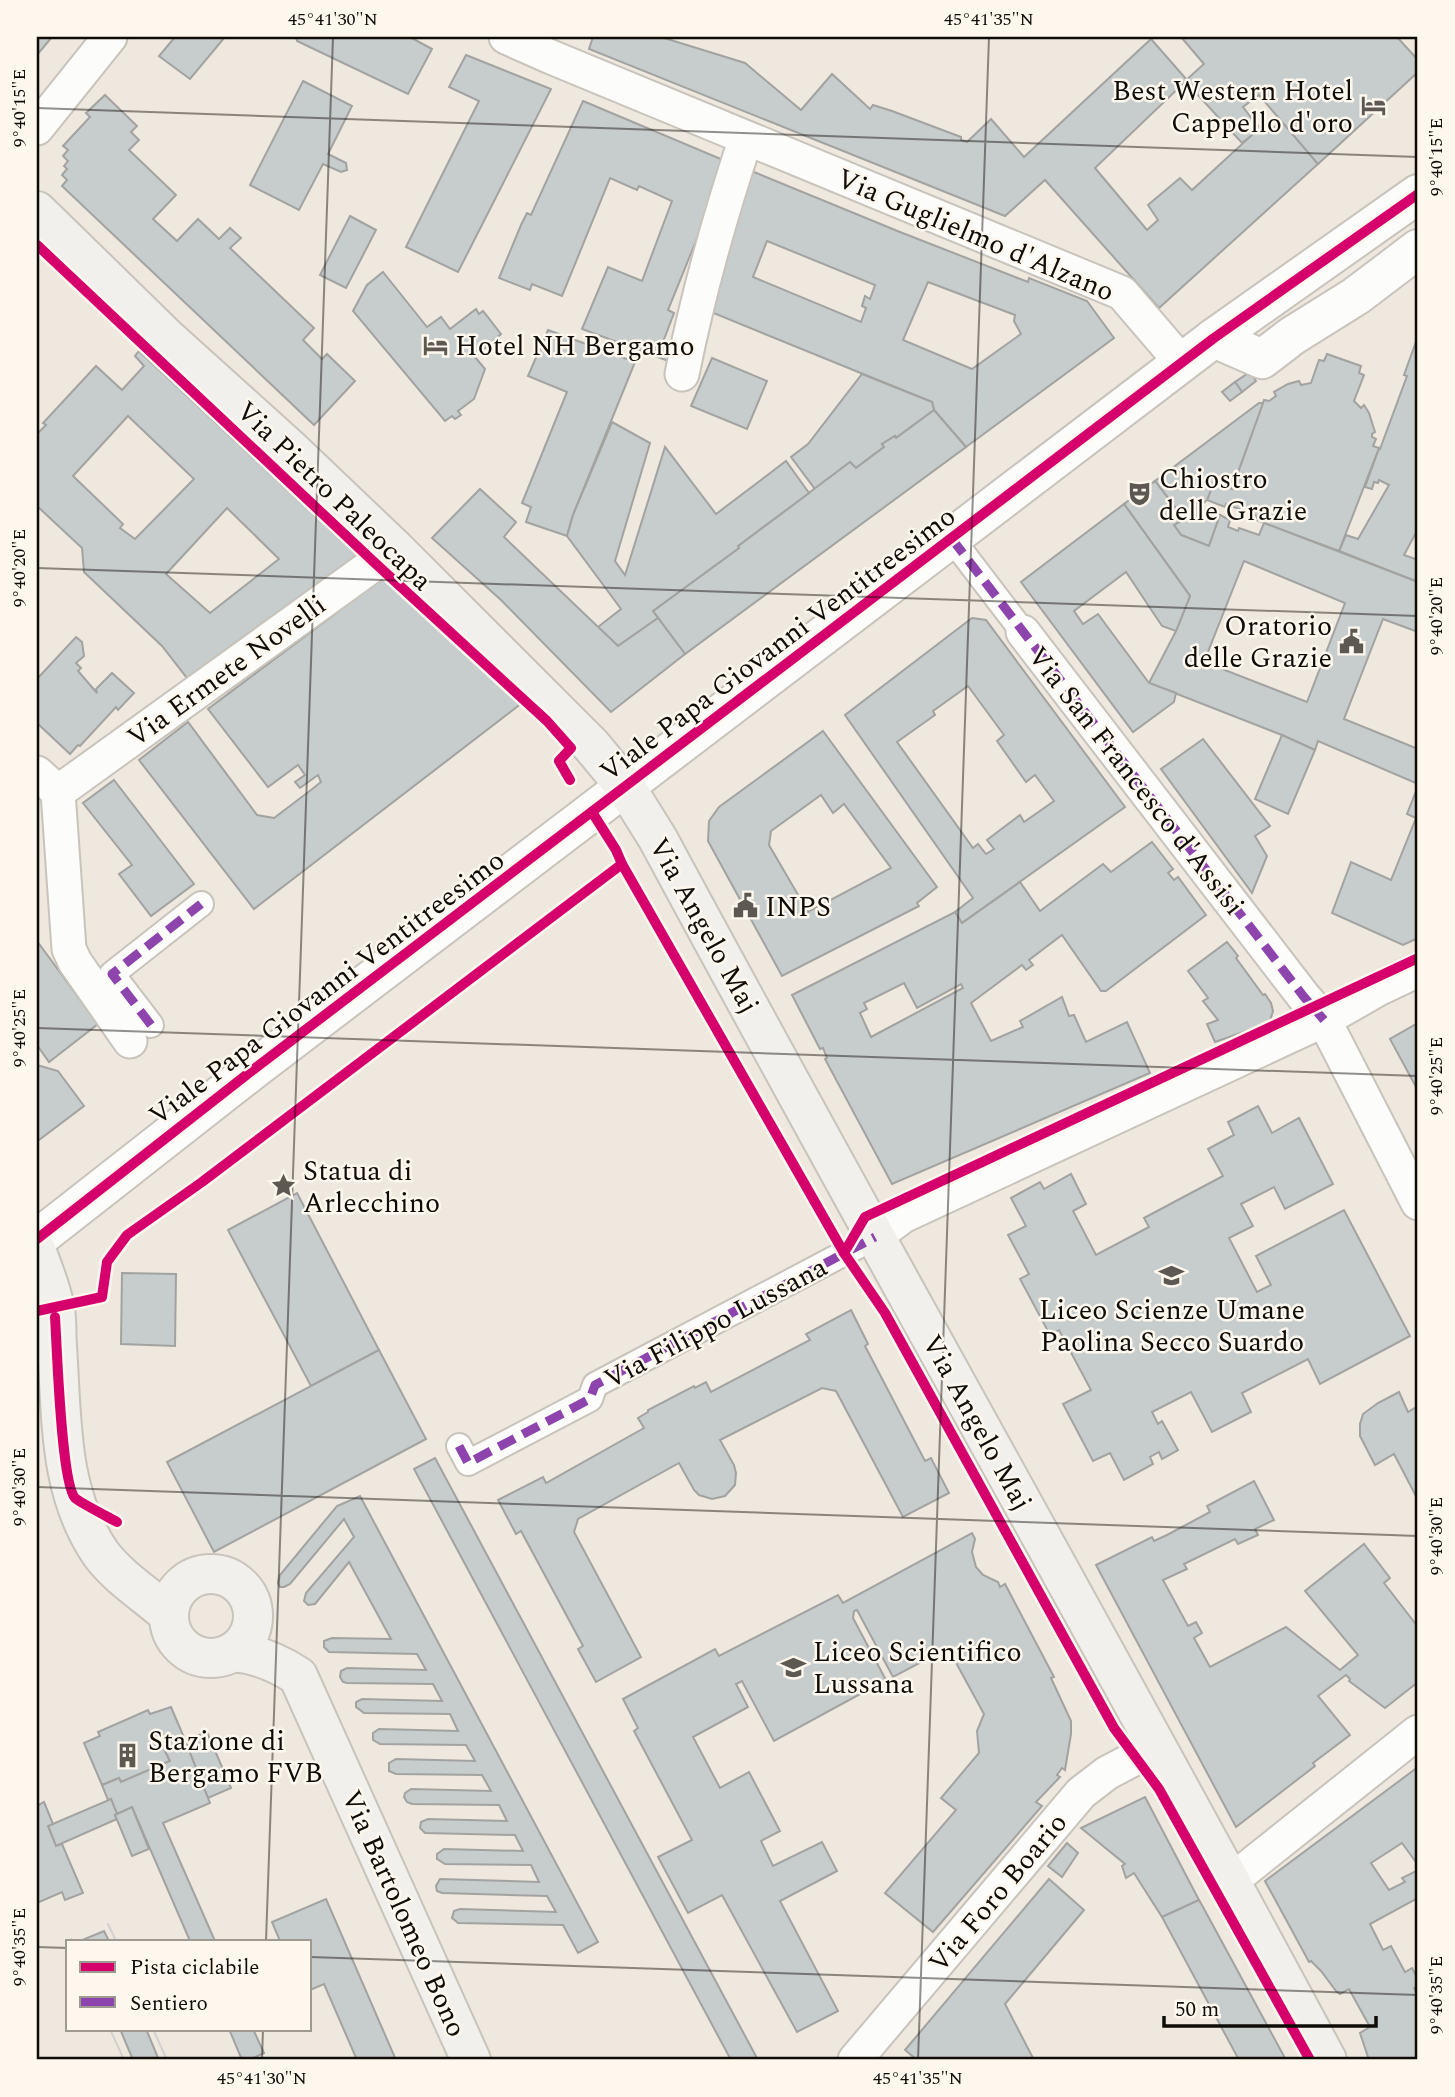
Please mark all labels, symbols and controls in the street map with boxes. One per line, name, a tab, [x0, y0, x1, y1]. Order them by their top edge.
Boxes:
text: 45°41'30"N	[288, 6, 378, 33]
text: 45°41'35"N	[944, 6, 1034, 33]
text: 9°40'15"E	[6, 69, 33, 147]
place label: Best Western Hotel Cappello d'oro	[1112, 70, 1353, 145]
hotel icon: Best Western Hotel Cappello d'oro	[1359, 92, 1387, 120]
text: 9°40'15"E	[1423, 118, 1450, 196]
street label: Via Guglielmo d'Alzano	[830, 157, 1121, 313]
place label: Hotel NH Bergamo	[455, 325, 695, 368]
hotel icon: Hotel NH Bergamo	[421, 331, 449, 359]
street label: Via Pietro Paleocapa	[226, 391, 442, 602]
place label: Chiostro delle Grazie	[1159, 458, 1307, 533]
theatre icon: Chiostro delle Grazie	[1125, 480, 1153, 508]
street label: Viale Papa Giovanni Ventitreesimo	[591, 496, 965, 793]
text: 9°40'20"E	[6, 529, 33, 607]
text: 9°40'20"E	[1423, 577, 1450, 655]
street label: Via Ermete Novelli	[118, 584, 336, 758]
place label: Oratorio delle Grazie	[1184, 605, 1332, 680]
public building icon: Oratorio delle Grazie	[1338, 627, 1366, 655]
street label: Via San Francesco d'Assisi	[1017, 637, 1255, 925]
street label: Via Angelo Maj	[637, 830, 770, 1022]
street label: Viale Papa Giovanni Ventitreesimo	[140, 840, 514, 1137]
place label: INPS	[765, 886, 831, 929]
public building icon: INPS	[731, 892, 759, 920]
text: 9°40'25"E	[6, 989, 33, 1067]
text: 9°40'25"E	[1423, 1037, 1450, 1115]
place label: Statua di Arlecchino	[303, 1150, 440, 1225]
place icon: Statua di Arlecchino	[269, 1172, 297, 1200]
street label: Via Filippo Lussana	[596, 1246, 835, 1400]
school or university icon: Liceo Scienze Umane Paolina Secco Suardo	[1158, 1261, 1186, 1289]
place label: Liceo Scienze Umane Paolina Secco Suardo	[1039, 1289, 1305, 1364]
street label: Via Angelo Maj	[910, 1327, 1043, 1519]
text: 9°40'30"E	[6, 1448, 33, 1526]
text: 9°40'30"E	[1423, 1497, 1450, 1575]
place label: Liceo Scientifico Lussana	[813, 1631, 1022, 1706]
school or university icon: Liceo Scientifico Lussana	[779, 1653, 807, 1681]
place label: Stazione di Bergamo FVB	[148, 1720, 323, 1795]
building icon: Stazione di Bergamo FVB	[114, 1742, 142, 1770]
street label: Via Bartolomeo Bono	[330, 1783, 478, 2044]
street label: Via Foro Boario	[918, 1803, 1078, 1982]
text: 9°40'35"E	[6, 1908, 33, 1986]
legend	[66, 1940, 312, 2030]
text: Pista ciclabile	[130, 1952, 260, 1984]
text: 9°40'35"E	[1423, 1956, 1450, 2034]
scale bar	[1164, 1985, 1376, 2029]
text: Sentiero	[130, 1988, 208, 2020]
text: 50 m	[1175, 1994, 1219, 2026]
text: 45°41'30"N	[217, 2065, 307, 2092]
text: 45°41'35"N	[873, 2065, 963, 2092]

